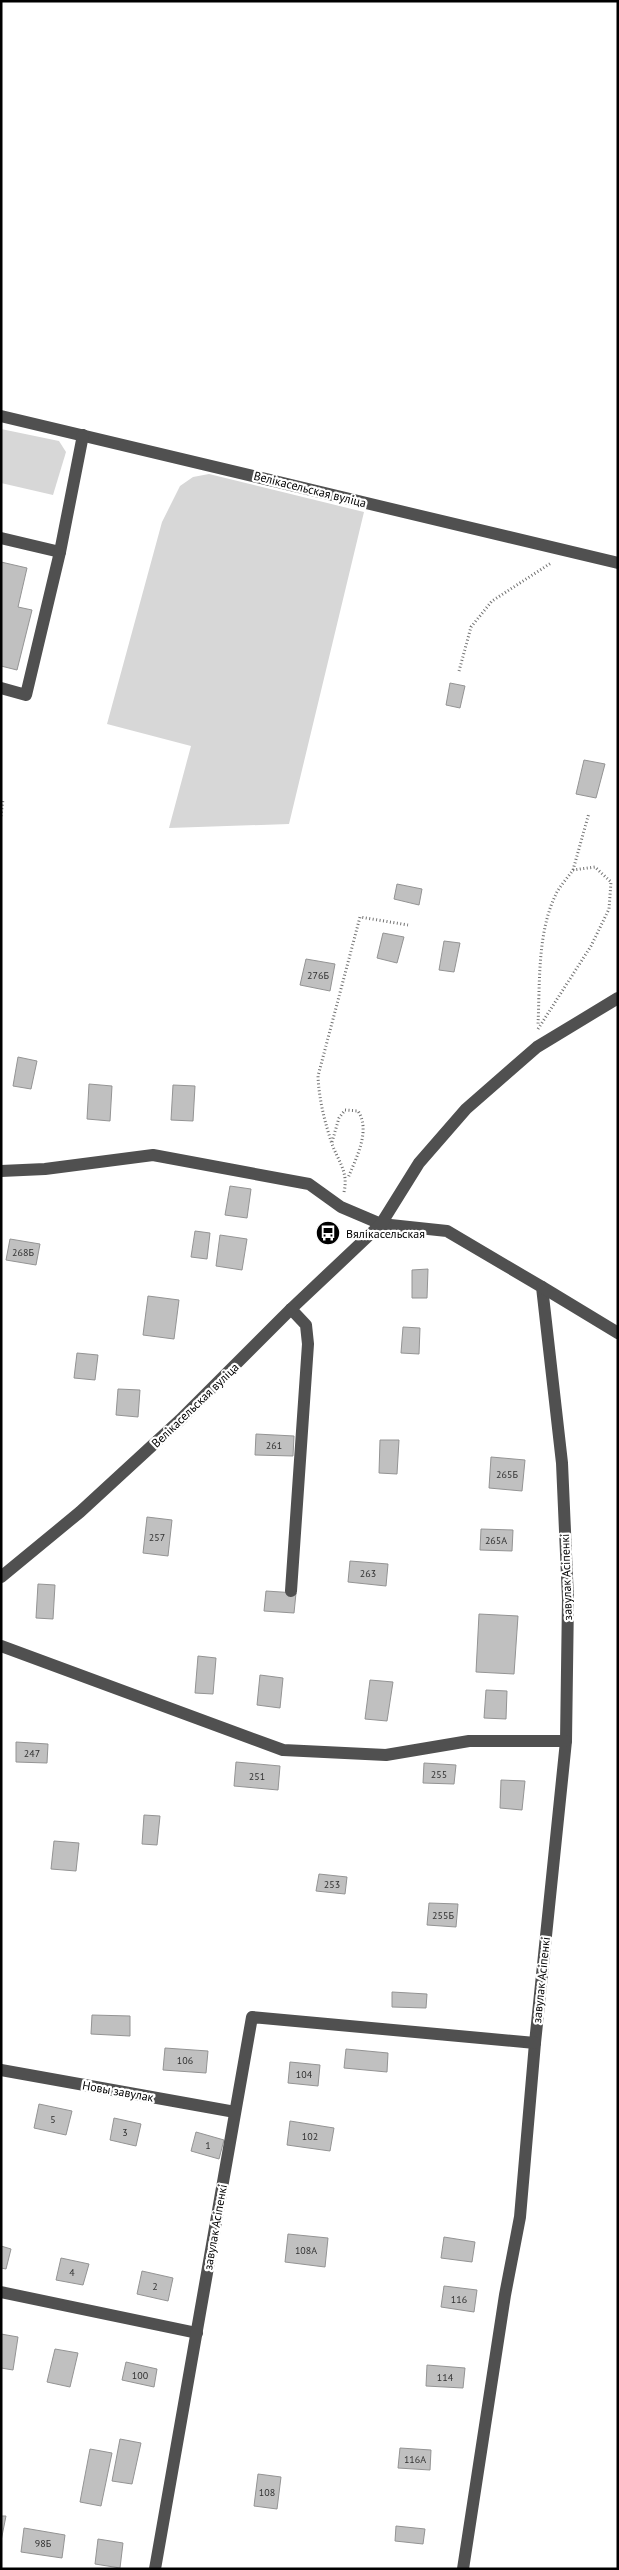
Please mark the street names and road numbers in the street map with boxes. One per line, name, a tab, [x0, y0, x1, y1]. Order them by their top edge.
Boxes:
street label: Велікасельская вуліца	[252, 468, 368, 510]
street label: Велікасельская вуліца	[148, 1359, 242, 1450]
street label: завулак Асіпенкі	[557, 1533, 575, 1621]
street label: завулак Асіпенкі	[529, 1936, 553, 2024]
street label: Новы завулак	[81, 2077, 155, 2105]
street label: завулак Асіпенкі	[200, 2183, 230, 2271]

